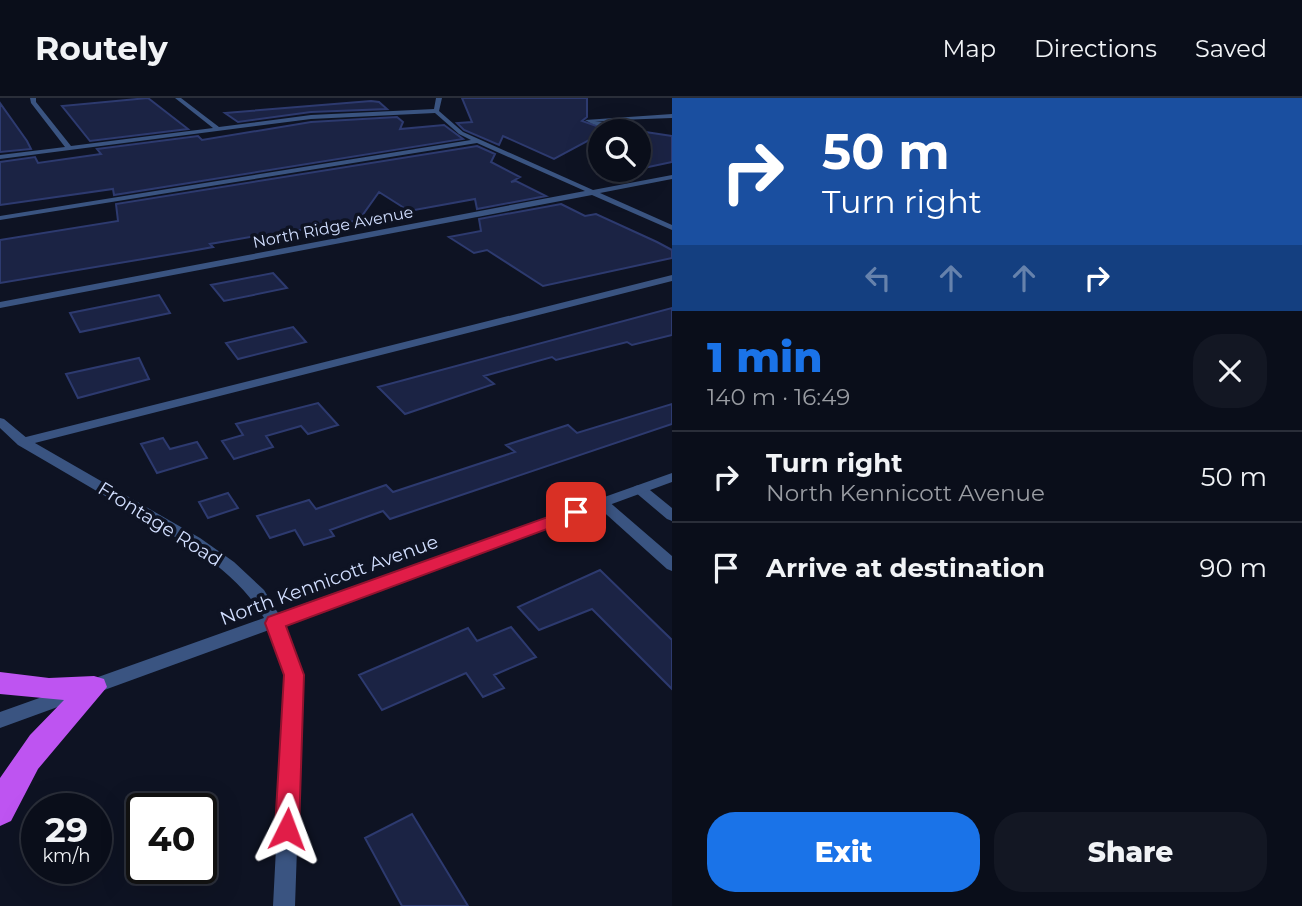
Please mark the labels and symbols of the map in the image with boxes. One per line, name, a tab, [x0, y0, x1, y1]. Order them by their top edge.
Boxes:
street label: North Ridge Avenue	[251, 202, 415, 252]
street label: Frontage Road	[94, 477, 226, 571]
pin	[546, 482, 606, 542]
street label: North Kennicott Avenue	[217, 530, 441, 630]
position arrow	[250, 792, 324, 866]
speed limit sign: 40	[126, 793, 217, 884]

